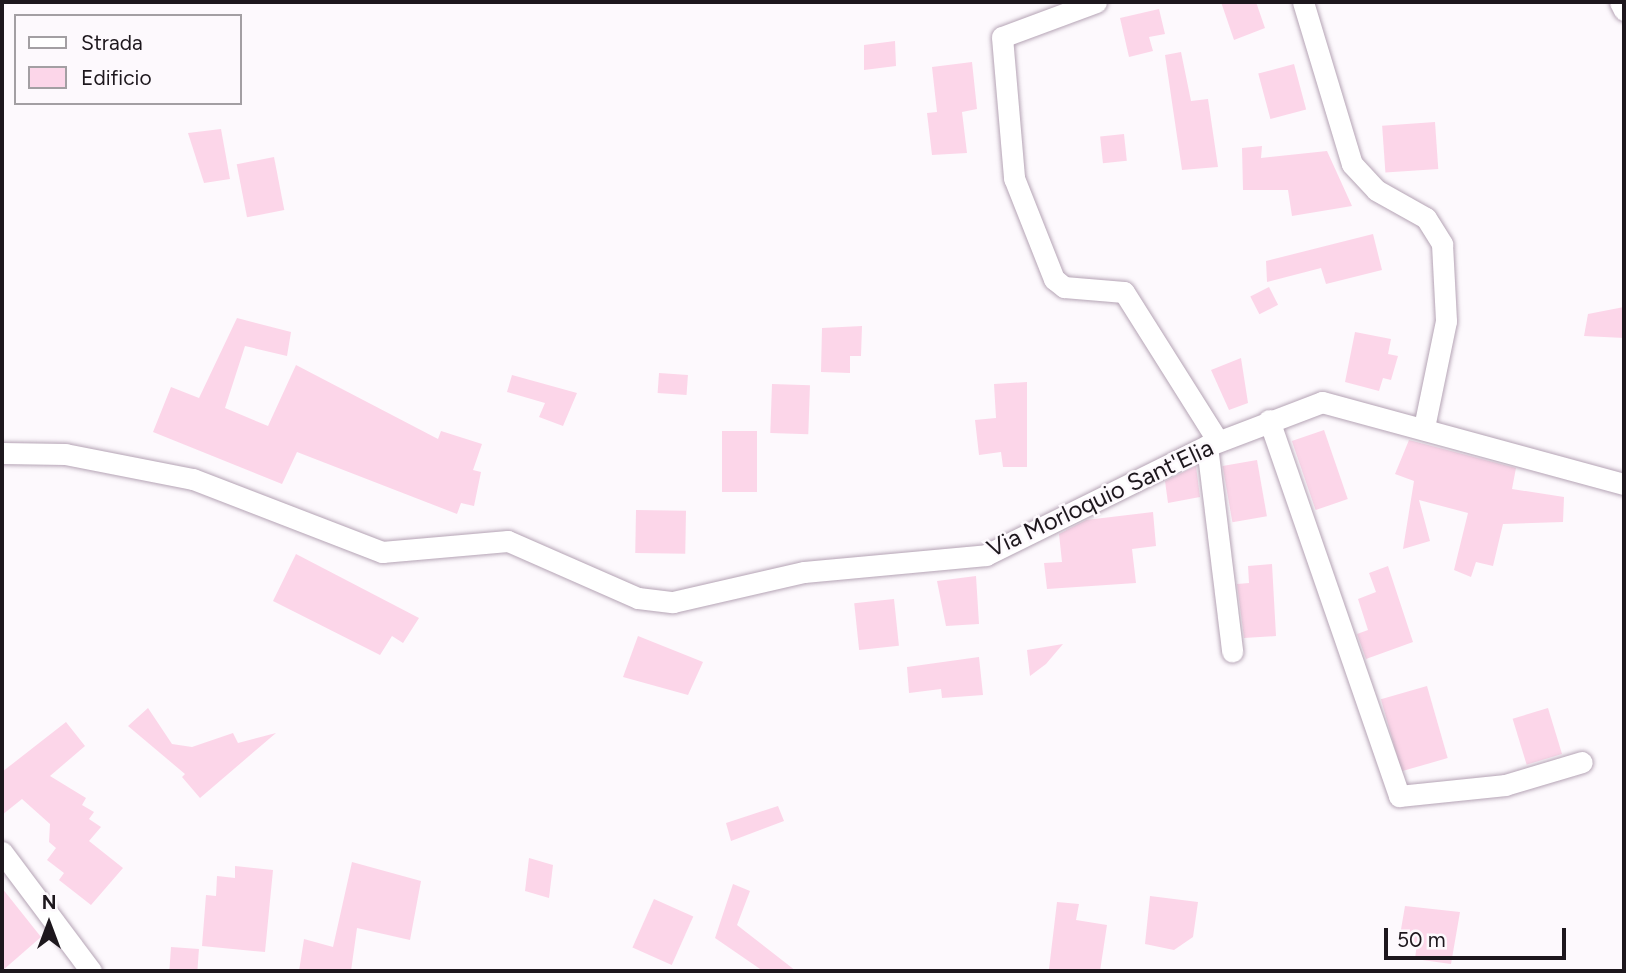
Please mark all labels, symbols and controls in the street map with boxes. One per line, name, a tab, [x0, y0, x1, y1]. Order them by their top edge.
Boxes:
legend	[14, 14, 242, 105]
text: Strada	[81, 30, 143, 55]
text: Edificio	[81, 65, 152, 90]
street label: Via Morloquio Sant'Elia	[982, 433, 1218, 563]
north arrow	[14, 889, 84, 959]
text: N	[42, 891, 56, 914]
scale bar	[1388, 914, 1570, 958]
text: 50 m	[1397, 927, 1446, 952]

